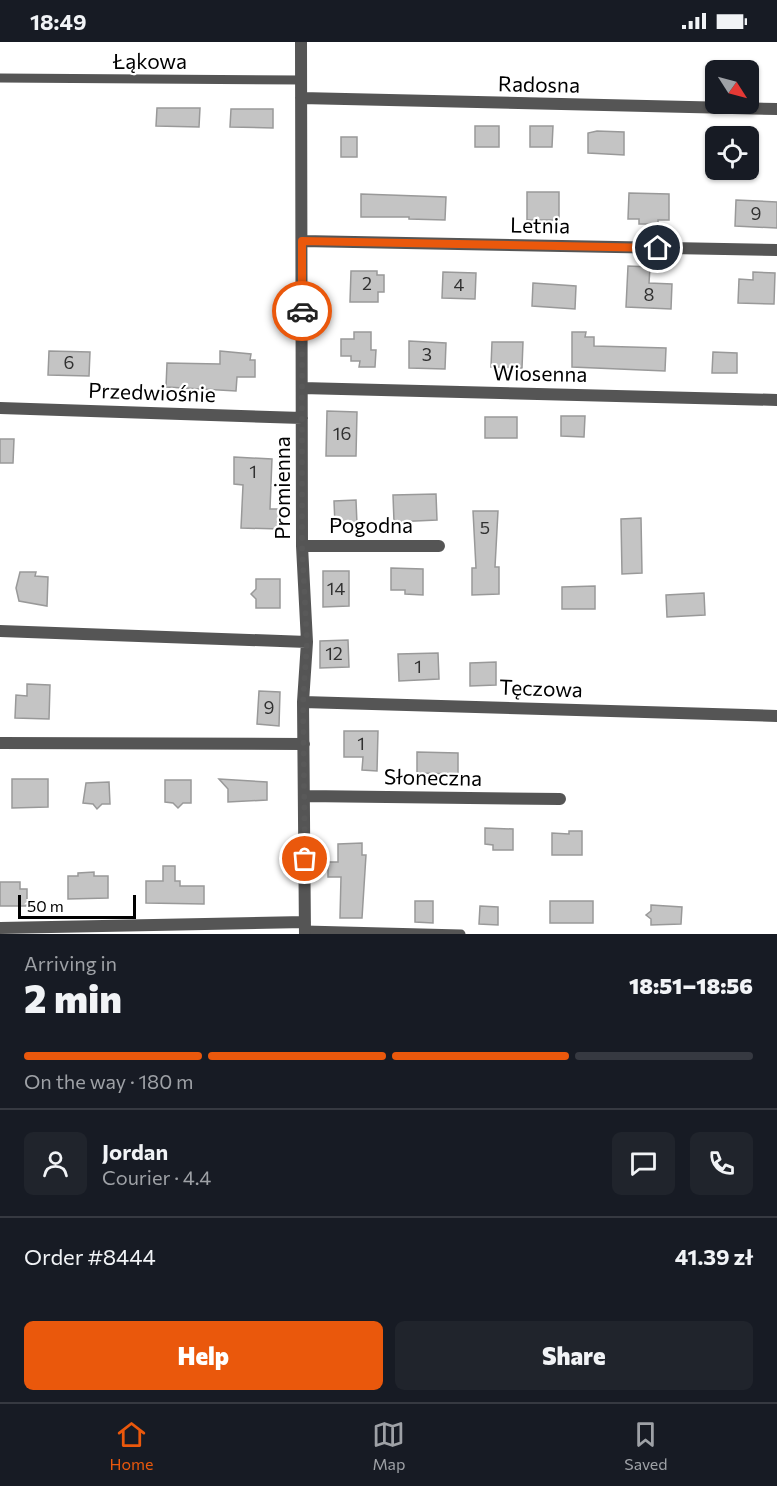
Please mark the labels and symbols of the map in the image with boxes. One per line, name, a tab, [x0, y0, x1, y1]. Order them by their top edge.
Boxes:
street label: Łąkowa	[112, 48, 187, 73]
north arrow	[705, 60, 759, 114]
street label: Radosna	[498, 70, 580, 97]
house number: 9	[751, 202, 761, 224]
street label: Letnia	[510, 211, 570, 238]
pin	[632, 222, 683, 273]
house number: 2	[362, 272, 372, 294]
house number: 4	[454, 273, 465, 295]
courier	[272, 281, 332, 341]
house number: 8	[644, 283, 655, 305]
house number: 3	[422, 343, 432, 365]
house number: 6	[64, 351, 74, 373]
street label: Wiosenna	[492, 359, 588, 386]
street label: Przedwiośnie	[88, 377, 216, 406]
house number: 16	[333, 422, 351, 444]
street label: Promienna	[269, 436, 294, 540]
house number: 1	[249, 460, 257, 482]
street label: Pogodna	[329, 512, 413, 537]
house number: 5	[480, 516, 490, 538]
house number: 14	[327, 577, 345, 599]
house number: 12	[325, 642, 343, 664]
house number: 1	[414, 655, 422, 677]
street label: Tęczowa	[499, 674, 583, 701]
house number: 9	[264, 696, 274, 718]
house number: 1	[357, 732, 365, 754]
street label: Słoneczna	[384, 763, 482, 790]
pin	[279, 833, 330, 884]
scale bar	[18, 892, 136, 920]

